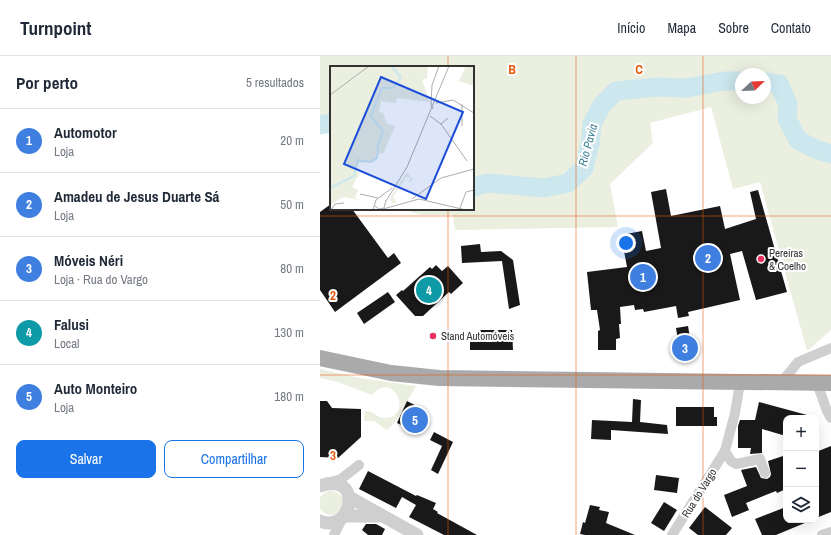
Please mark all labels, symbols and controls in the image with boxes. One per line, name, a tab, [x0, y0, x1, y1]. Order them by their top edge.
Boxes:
text: Turnpoint	[20, 15, 92, 41]
text: Início	[617, 19, 645, 37]
text: Mapa	[667, 19, 696, 37]
text: Sobre	[718, 19, 749, 37]
text: Contato	[771, 19, 811, 37]
text: B	[508, 61, 516, 78]
text: C	[635, 61, 643, 78]
inset map	[330, 66, 474, 210]
north arrow	[735, 68, 771, 104]
text: Por perto	[16, 71, 78, 94]
text: 5 resultados	[246, 74, 304, 91]
text: Automotor	[54, 122, 117, 143]
water label: Rio Pavia	[575, 122, 601, 168]
text: 1	[26, 132, 32, 149]
text: 20 m	[280, 132, 304, 149]
text: Loja	[54, 143, 74, 160]
text: Amadeu de Jesus Duarte Sá	[54, 186, 219, 207]
text: 2	[26, 196, 32, 213]
text: 50 m	[280, 196, 304, 213]
text: Loja	[54, 207, 74, 224]
your location	[616, 233, 636, 253]
pin: 2	[695, 243, 721, 273]
place label: Pereiras & Coelho	[769, 246, 806, 273]
text: Móveis Néri	[54, 250, 123, 271]
marker: Pereiras & Coelho	[756, 254, 766, 264]
text: 3	[26, 260, 32, 277]
text: 80 m	[280, 260, 304, 277]
pin: 1	[630, 262, 656, 292]
text: Loja · Rua do Vargo	[54, 271, 148, 288]
pin: 4	[416, 275, 442, 305]
text: 2	[330, 287, 336, 304]
text: Falusi	[54, 314, 89, 335]
text: 4	[26, 324, 32, 341]
text: 130 m	[274, 324, 304, 341]
place label: Stand Automóveis	[441, 329, 515, 343]
marker: Stand Automóveis	[428, 331, 438, 341]
pin: 3	[672, 333, 698, 363]
text: Local	[54, 335, 79, 352]
text: Auto Monteiro	[54, 378, 137, 399]
text: 5	[26, 388, 32, 405]
text: 180 m	[274, 388, 304, 405]
text: Loja	[54, 399, 74, 416]
pin: 5	[402, 405, 428, 435]
map controls	[783, 415, 819, 523]
button: +	[783, 415, 819, 451]
button: Salvar	[16, 440, 156, 478]
button: Compartilhar	[164, 440, 304, 478]
text: 3	[330, 447, 336, 464]
button: −	[783, 451, 819, 487]
street label: Rua do Vargo	[678, 466, 720, 520]
button: layers	[783, 487, 819, 523]

